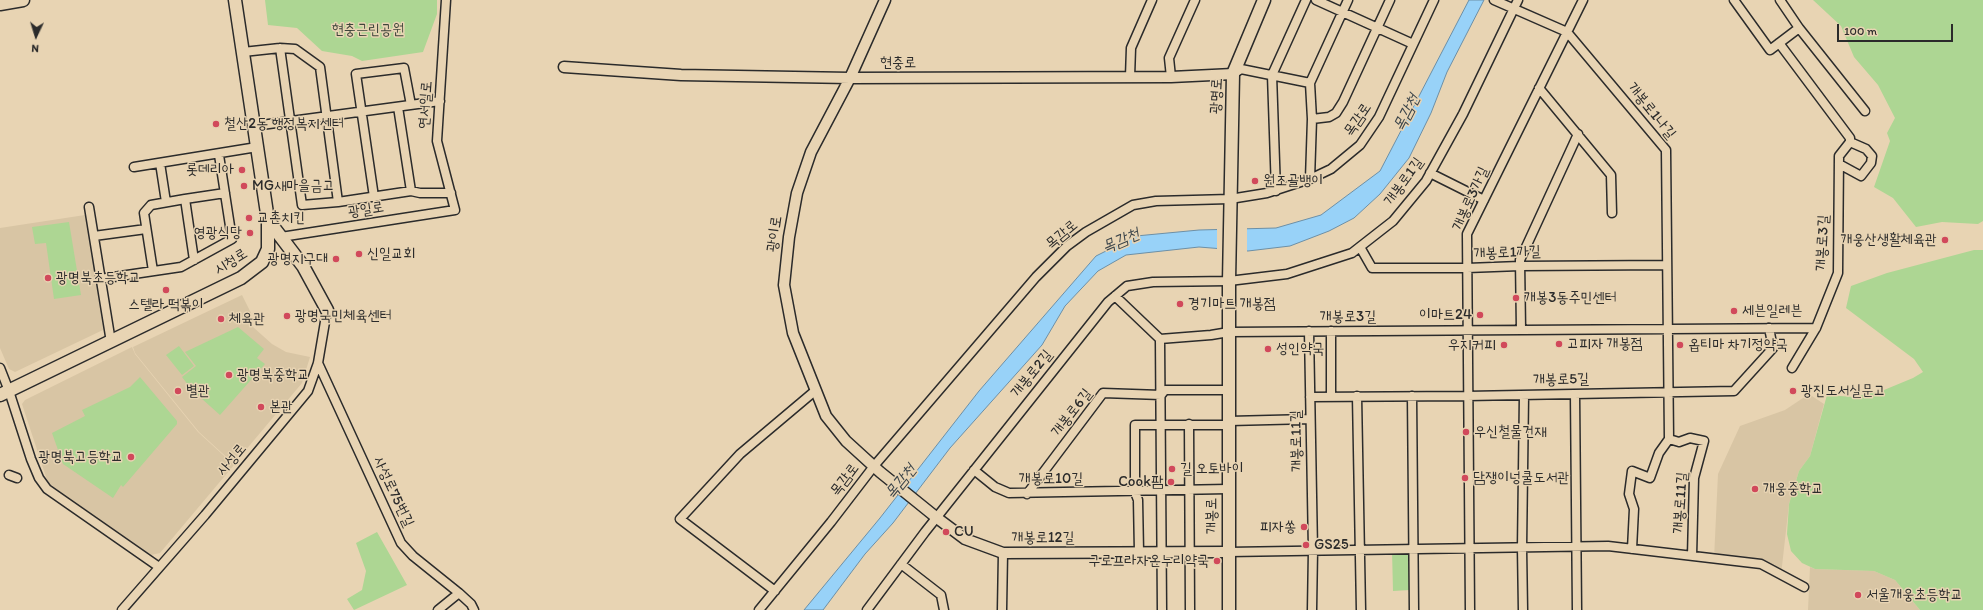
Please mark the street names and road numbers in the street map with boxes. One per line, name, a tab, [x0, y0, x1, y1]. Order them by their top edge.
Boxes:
street label: 현충로	[880, 54, 916, 72]
street label: 광명로	[1207, 77, 1227, 115]
street label: 개봉로1나길	[1623, 79, 1679, 143]
street label: 연서일로	[415, 80, 437, 130]
street label: 목감로	[1340, 100, 1376, 140]
street label: 개봉로1길	[1380, 154, 1428, 210]
street label: 개봉로3가길	[1449, 164, 1493, 234]
street label: 광일로	[347, 198, 385, 222]
street label: 개봉로3길	[1813, 214, 1833, 272]
street label: 광이로	[764, 215, 786, 253]
street label: 목감로	[1042, 216, 1082, 254]
street label: 개봉로1가길	[1473, 243, 1541, 263]
street label: 시청로	[211, 245, 251, 279]
street label: 개봉로3길	[1320, 308, 1376, 326]
street label: 개봉로2길	[1007, 347, 1057, 401]
street label: 개봉로5길	[1533, 371, 1589, 389]
street label: 개봉로6길	[1048, 385, 1096, 441]
street label: 개봉로11길	[1287, 410, 1307, 472]
street label: 사성로	[213, 440, 251, 480]
street label: 사성로75번길	[369, 454, 417, 530]
street label: 목감로	[827, 460, 863, 500]
street label: 개봉로10길	[1019, 470, 1083, 488]
street label: 개봉로11길	[1670, 471, 1692, 535]
street label: 개봉로	[1203, 498, 1221, 534]
street label: 개봉로12길	[1011, 529, 1075, 547]

